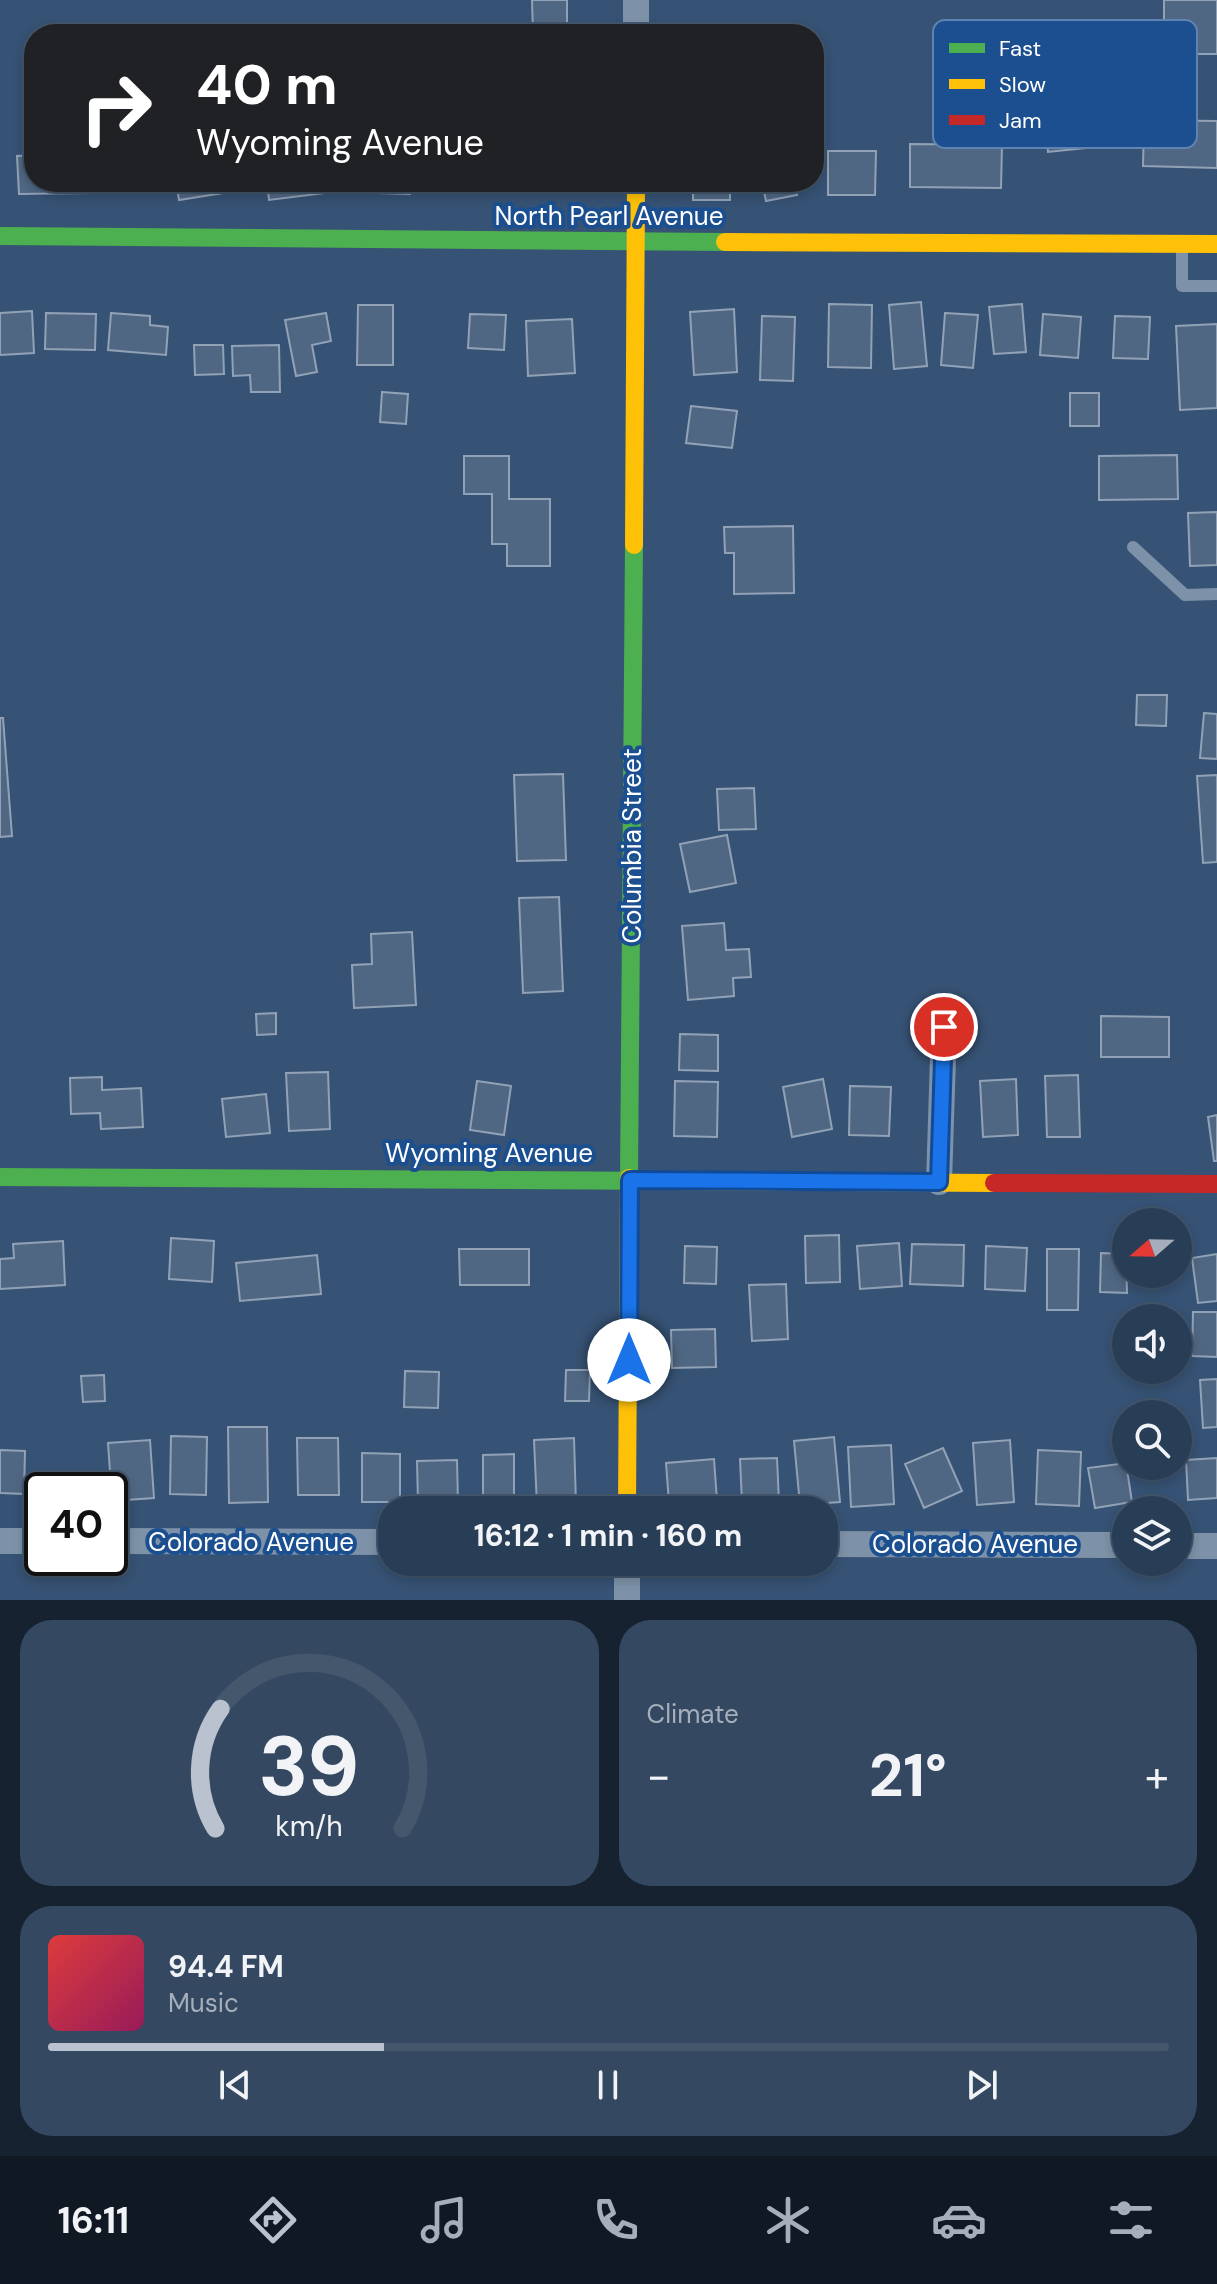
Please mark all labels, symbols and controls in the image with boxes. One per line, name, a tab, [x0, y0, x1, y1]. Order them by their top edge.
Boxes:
legend	[933, 20, 1197, 148]
text: Fast	[999, 34, 1041, 63]
text: 40 m	[196, 48, 338, 121]
icon: right	[64, 56, 168, 160]
text: Slow	[999, 70, 1046, 99]
text: Jam	[999, 106, 1042, 135]
text: Wyoming Avenue	[196, 119, 484, 166]
street label: North Pearl Avenue	[495, 199, 723, 233]
street label: Columbia Street	[615, 748, 649, 944]
pin	[910, 993, 978, 1061]
icon: arrive	[922, 1005, 966, 1049]
street label: Wyoming Avenue	[385, 1136, 593, 1170]
north arrow	[1112, 1208, 1192, 1288]
map controls	[1112, 1208, 1192, 1576]
button: sound	[1112, 1304, 1192, 1384]
position arrow	[587, 1318, 671, 1402]
button: search	[1112, 1400, 1192, 1480]
speed limit sign: 40	[24, 1472, 128, 1576]
button: layers	[1112, 1496, 1192, 1576]
text: 16:12 · 1 min · 160 m	[474, 1516, 742, 1555]
street label: Colorado Avenue	[148, 1525, 354, 1559]
street label: Colorado Avenue	[872, 1527, 1078, 1561]
text: Climate	[647, 1697, 739, 1731]
text: 39	[259, 1712, 360, 1821]
text: 21°	[869, 1736, 947, 1815]
text: −	[647, 1747, 671, 1805]
text: +	[1145, 1747, 1169, 1805]
text: km/h	[275, 1808, 343, 1845]
text: 94.4 FM	[168, 1947, 284, 1986]
text: Music	[168, 1986, 239, 2020]
icon: previous	[213, 2063, 257, 2107]
icon: pause	[586, 2063, 630, 2107]
icon: next	[960, 2063, 1004, 2107]
icon: directions	[245, 2192, 301, 2248]
icon: music	[416, 2192, 472, 2248]
icon: phone	[588, 2192, 644, 2248]
icon: climate	[760, 2192, 816, 2248]
icon: car	[931, 2192, 987, 2248]
icon: filters	[1103, 2192, 1159, 2248]
text: 16:11	[58, 2197, 129, 2244]

